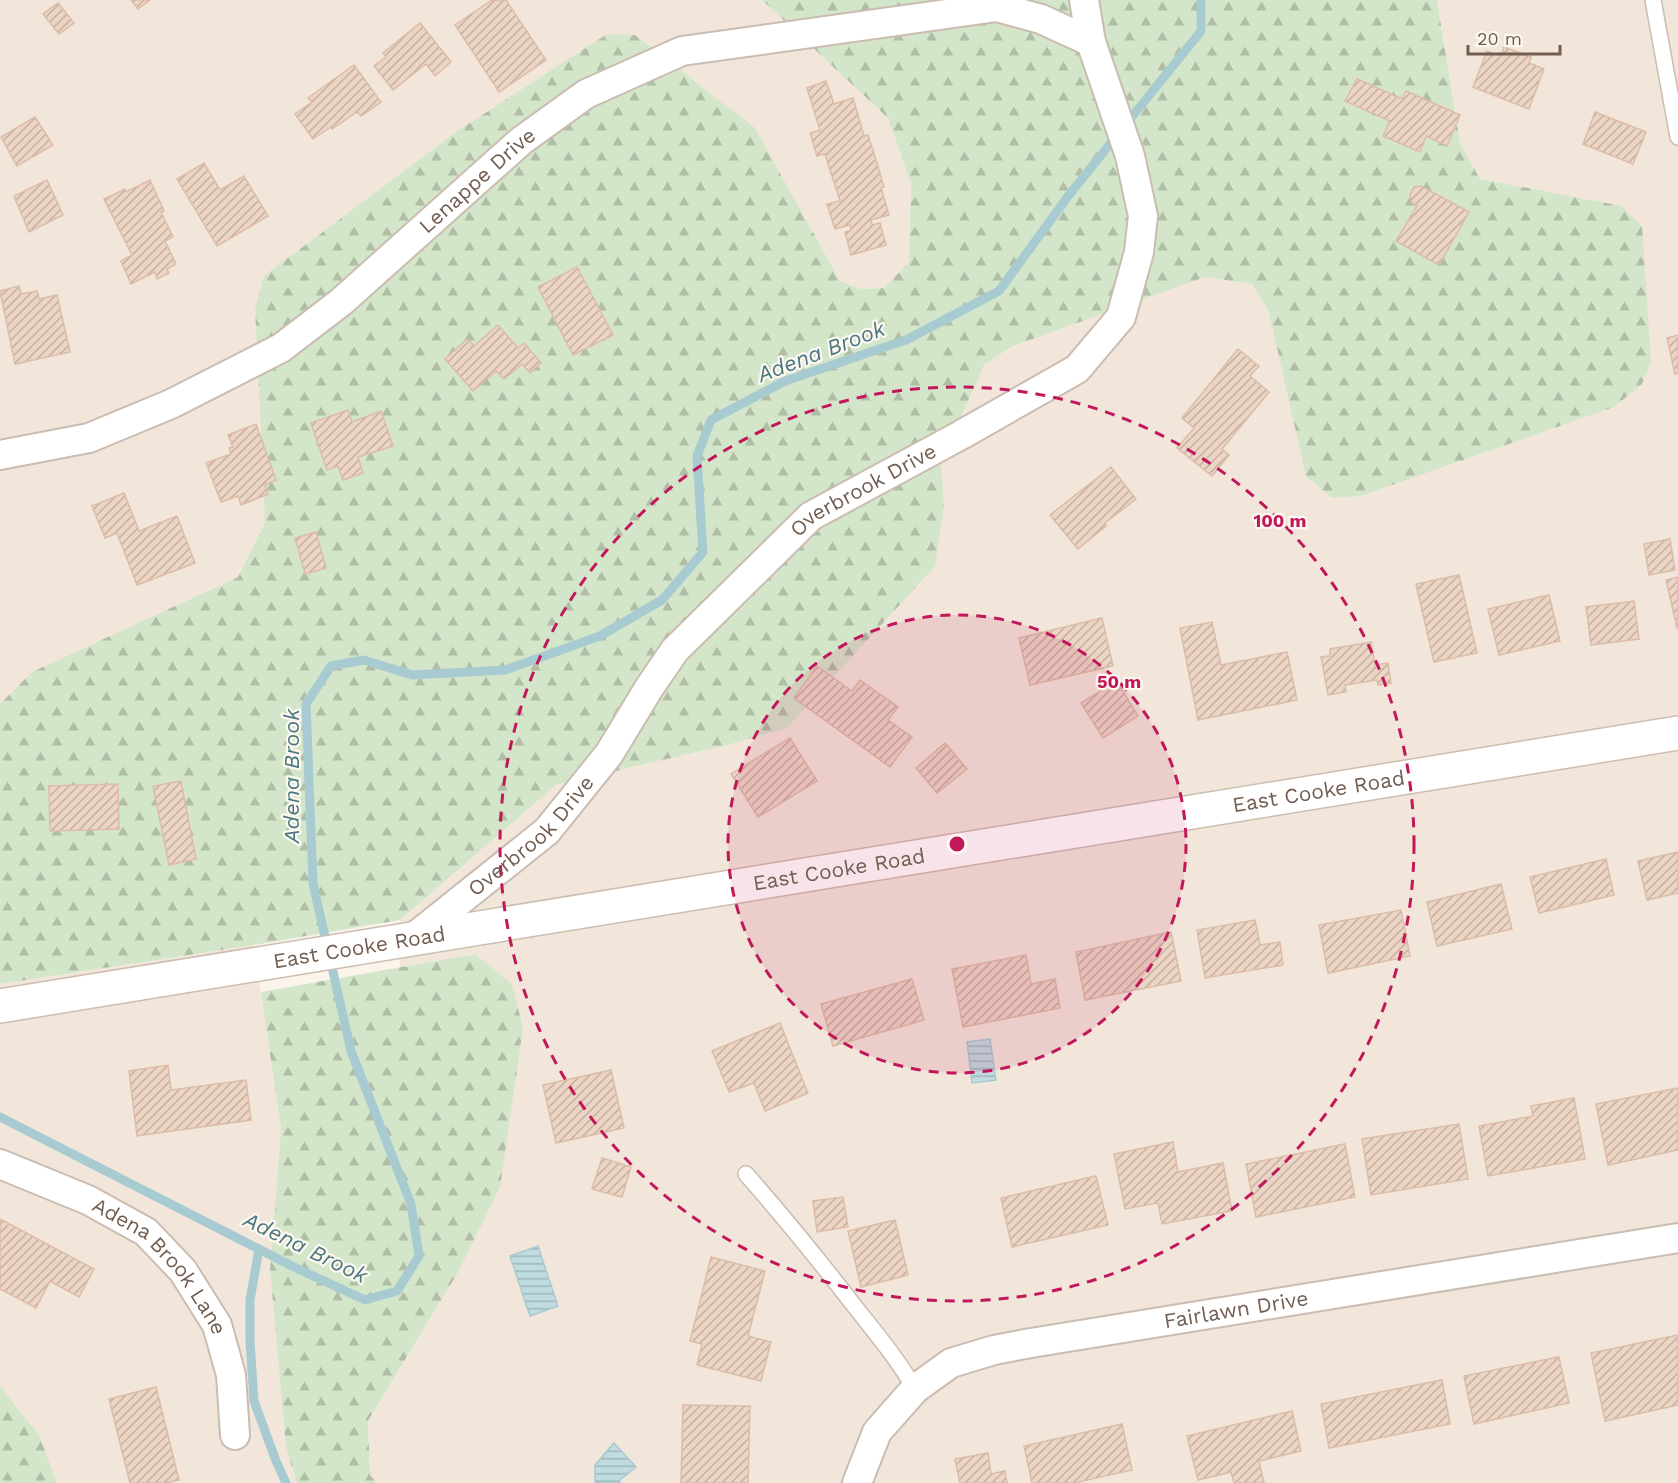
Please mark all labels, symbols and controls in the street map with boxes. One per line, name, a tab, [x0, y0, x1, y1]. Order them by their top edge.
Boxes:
scale bar	[1468, 18, 1560, 56]
text: 20 m	[1477, 28, 1522, 49]
street label: Lenappe Drive	[414, 122, 540, 238]
water label: Adena Brook	[753, 315, 889, 388]
street label: Overbrook Drive	[785, 438, 940, 542]
text: 100 m	[1253, 510, 1307, 531]
text: 50 m	[1097, 671, 1141, 692]
water label: Adena Brook	[279, 708, 304, 844]
street label: East Cooke Road	[1231, 765, 1407, 817]
street label: Overbrook Drive	[463, 770, 599, 901]
centre of rings	[947, 834, 967, 854]
street label: East Cooke Road	[751, 843, 927, 895]
street label: East Cooke Road	[271, 921, 447, 973]
street label: Adena Brook Lane	[88, 1192, 232, 1337]
water label: Adena Brook	[239, 1206, 373, 1289]
street label: Fairlawn Drive	[1162, 1285, 1310, 1333]

